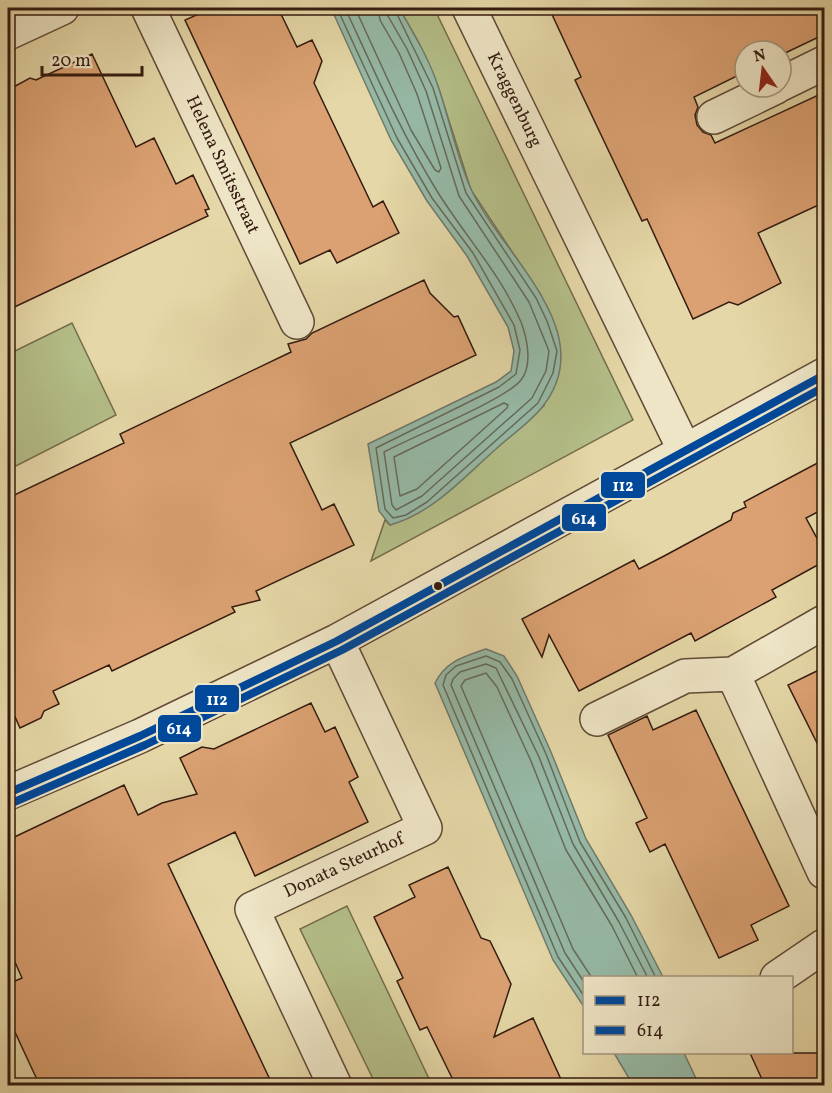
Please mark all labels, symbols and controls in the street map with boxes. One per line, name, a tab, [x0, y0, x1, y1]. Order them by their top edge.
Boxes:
scale bar	[42, 39, 142, 77]
north arrow	[733, 39, 793, 99]
text: N	[752, 44, 769, 68]
street label: Kraggenburg	[480, 48, 548, 152]
text: 20 m	[51, 49, 91, 74]
street label: Helena Smitsstraat	[179, 92, 265, 238]
line badge: 112	[600, 471, 646, 499]
text: 112	[612, 476, 634, 498]
line badge: 614	[561, 503, 607, 532]
text: 614	[572, 509, 597, 531]
unlabelled marker	[432, 580, 444, 592]
line badge: 112	[194, 684, 240, 713]
text: 112	[206, 690, 228, 712]
line badge: 614	[157, 714, 202, 743]
text: 614	[167, 719, 192, 741]
street label: Donata Steurhof	[280, 826, 410, 905]
legend	[583, 976, 793, 1054]
text: 112	[637, 989, 661, 1014]
text: 614	[637, 1019, 664, 1044]

